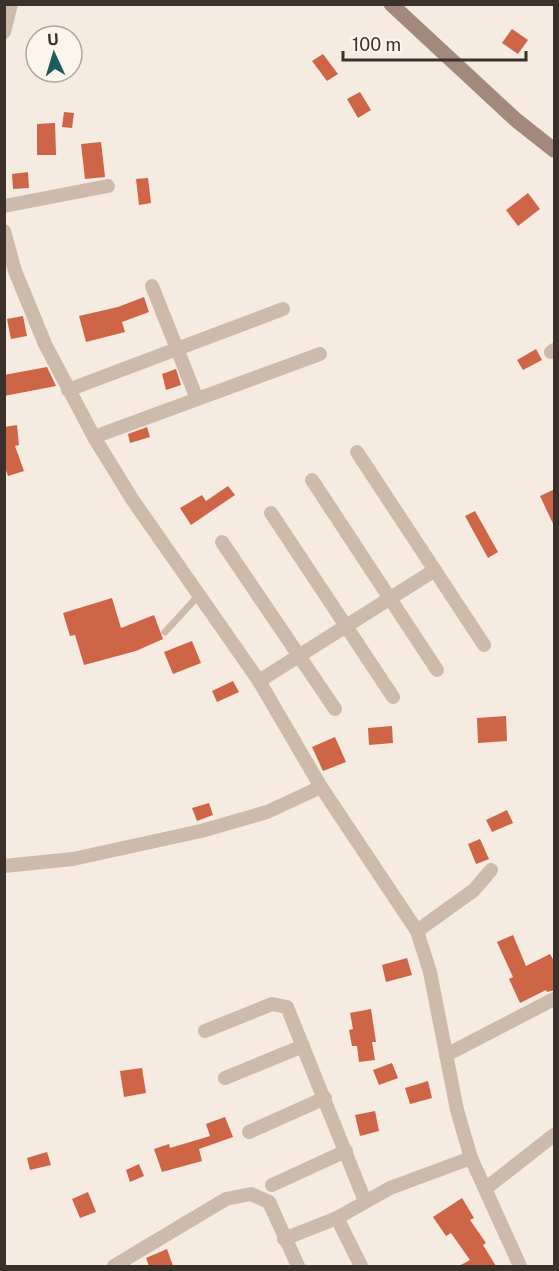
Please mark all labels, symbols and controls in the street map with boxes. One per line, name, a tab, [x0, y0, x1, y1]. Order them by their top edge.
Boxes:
north arrow	[24, 24, 84, 84]
scale bar	[343, 24, 526, 62]
text: U	[47, 30, 59, 49]
text: 100 m	[352, 34, 401, 55]

